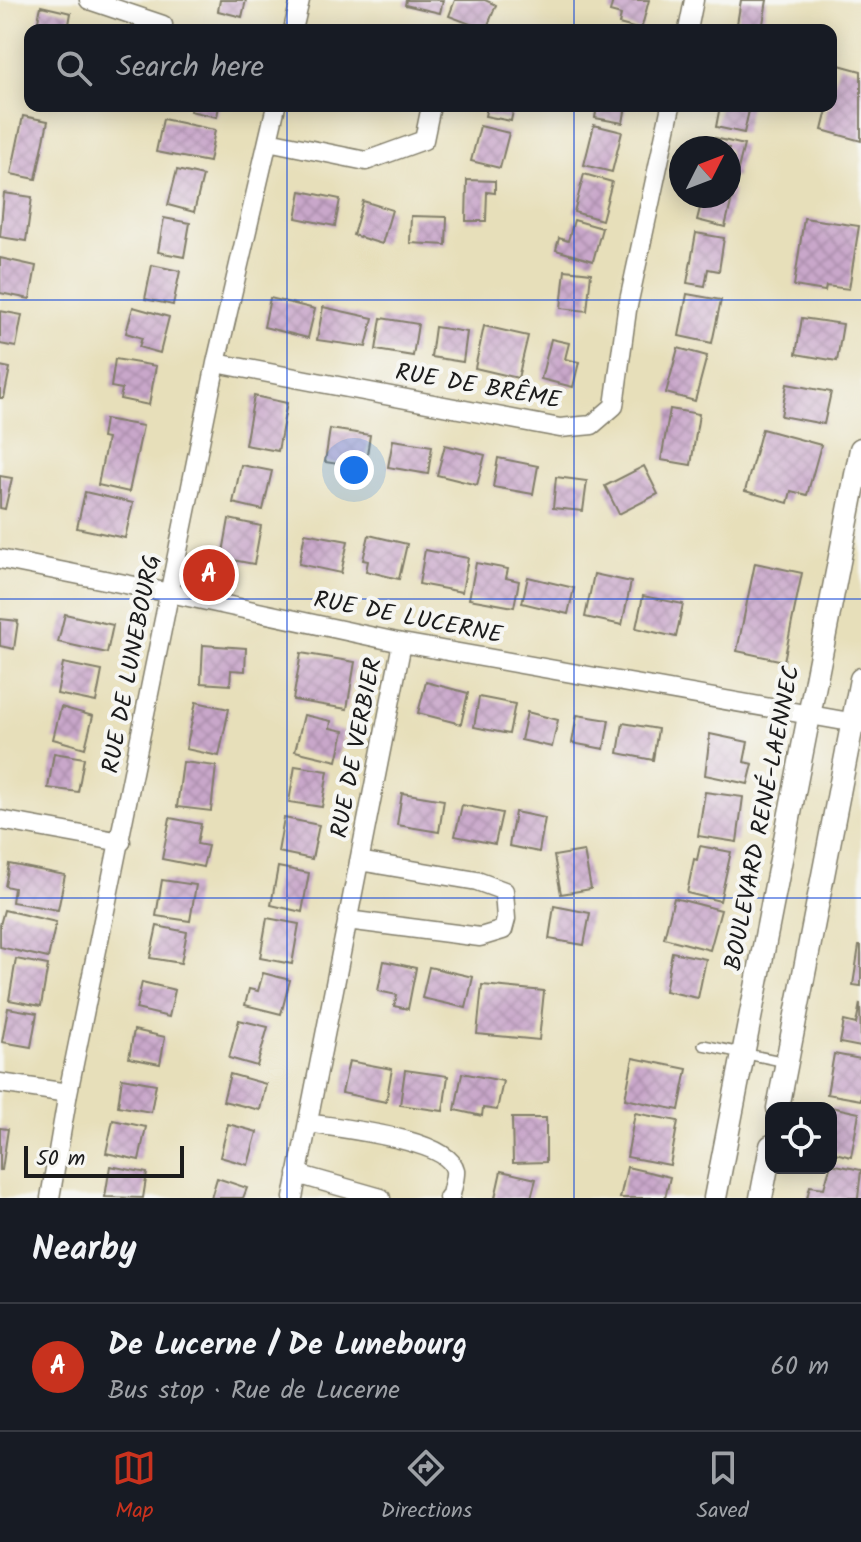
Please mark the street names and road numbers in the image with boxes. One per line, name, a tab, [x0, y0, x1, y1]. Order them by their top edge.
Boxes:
street label: RUE DE BRÊME	[392, 353, 565, 421]
street label: RUE DE LUNEBOURG	[92, 551, 172, 777]
street label: RUE DE LUCERNE	[310, 581, 507, 656]
street label: RUE DE VERBIER	[320, 655, 394, 841]
street label: BOULEVARD RENÉ-LAENNEC	[714, 662, 812, 974]

